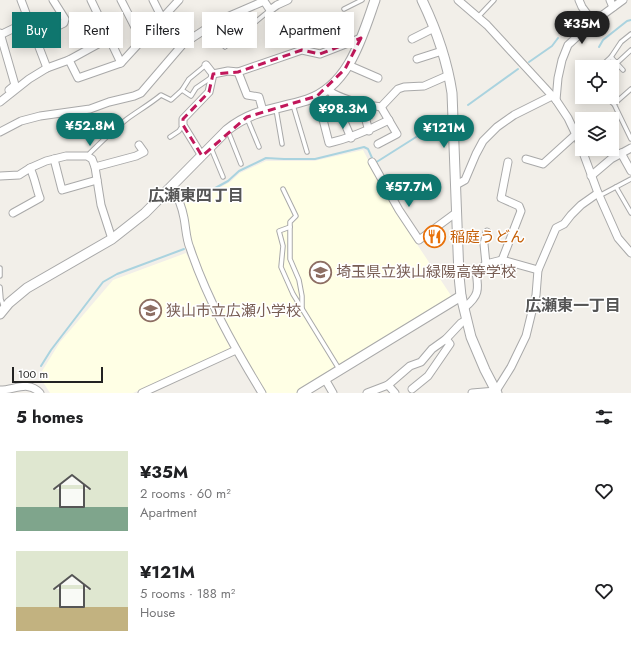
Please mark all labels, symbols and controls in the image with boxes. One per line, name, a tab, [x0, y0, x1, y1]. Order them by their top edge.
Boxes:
pin: ¥35M	[558, 11, 606, 45]
chip: Buy	[12, 12, 61, 48]
chip: Rent	[69, 12, 123, 48]
chip: Filters	[131, 12, 194, 48]
chip: New	[202, 12, 257, 48]
chip: Apartment	[265, 12, 354, 48]
text: ¥35M	[564, 14, 600, 33]
map controls	[575, 60, 619, 156]
button: locate	[575, 60, 619, 104]
pin: ¥98.3M	[310, 96, 376, 130]
text: ¥98.3M	[318, 99, 368, 118]
button: layers	[575, 112, 619, 156]
pin: ¥52.8M	[57, 113, 123, 147]
pin: ¥121M	[416, 115, 472, 149]
text: ¥52.8M	[65, 116, 115, 135]
text: ¥121M	[423, 118, 465, 137]
pin: ¥57.7M	[376, 174, 442, 208]
text: ¥57.7M	[385, 177, 433, 196]
district label: 広瀬東四丁目	[148, 184, 244, 207]
restaurant icon: 稲庭うどん	[422, 224, 448, 250]
place label: 稲庭うどん	[450, 226, 525, 248]
school or university icon: 埼玉県立狭山緑陽高等学校	[307, 259, 333, 285]
place label: 埼玉県立狭山緑陽高等学校	[336, 261, 516, 283]
district label: 広瀬東一丁目	[525, 294, 621, 317]
school or university icon: 狭山市立広瀬小学校	[137, 298, 163, 324]
place label: 狭山市立広瀬小学校	[166, 300, 301, 322]
scale bar	[12, 365, 103, 384]
text: 100 m	[18, 366, 48, 382]
text: 5 homes	[16, 405, 83, 429]
icon: filters	[593, 406, 615, 428]
text: ¥35M	[140, 460, 188, 484]
icon: home	[48, 467, 96, 515]
icon: heart	[593, 480, 615, 502]
text: 2 rooms · 60 m²	[140, 484, 231, 503]
text: Apartment	[140, 503, 197, 522]
text: ¥121M	[140, 560, 195, 584]
icon: home	[48, 567, 96, 615]
icon: heart	[593, 580, 615, 602]
text: 5 rooms · 188 m²	[140, 584, 235, 603]
text: House	[140, 603, 175, 622]

